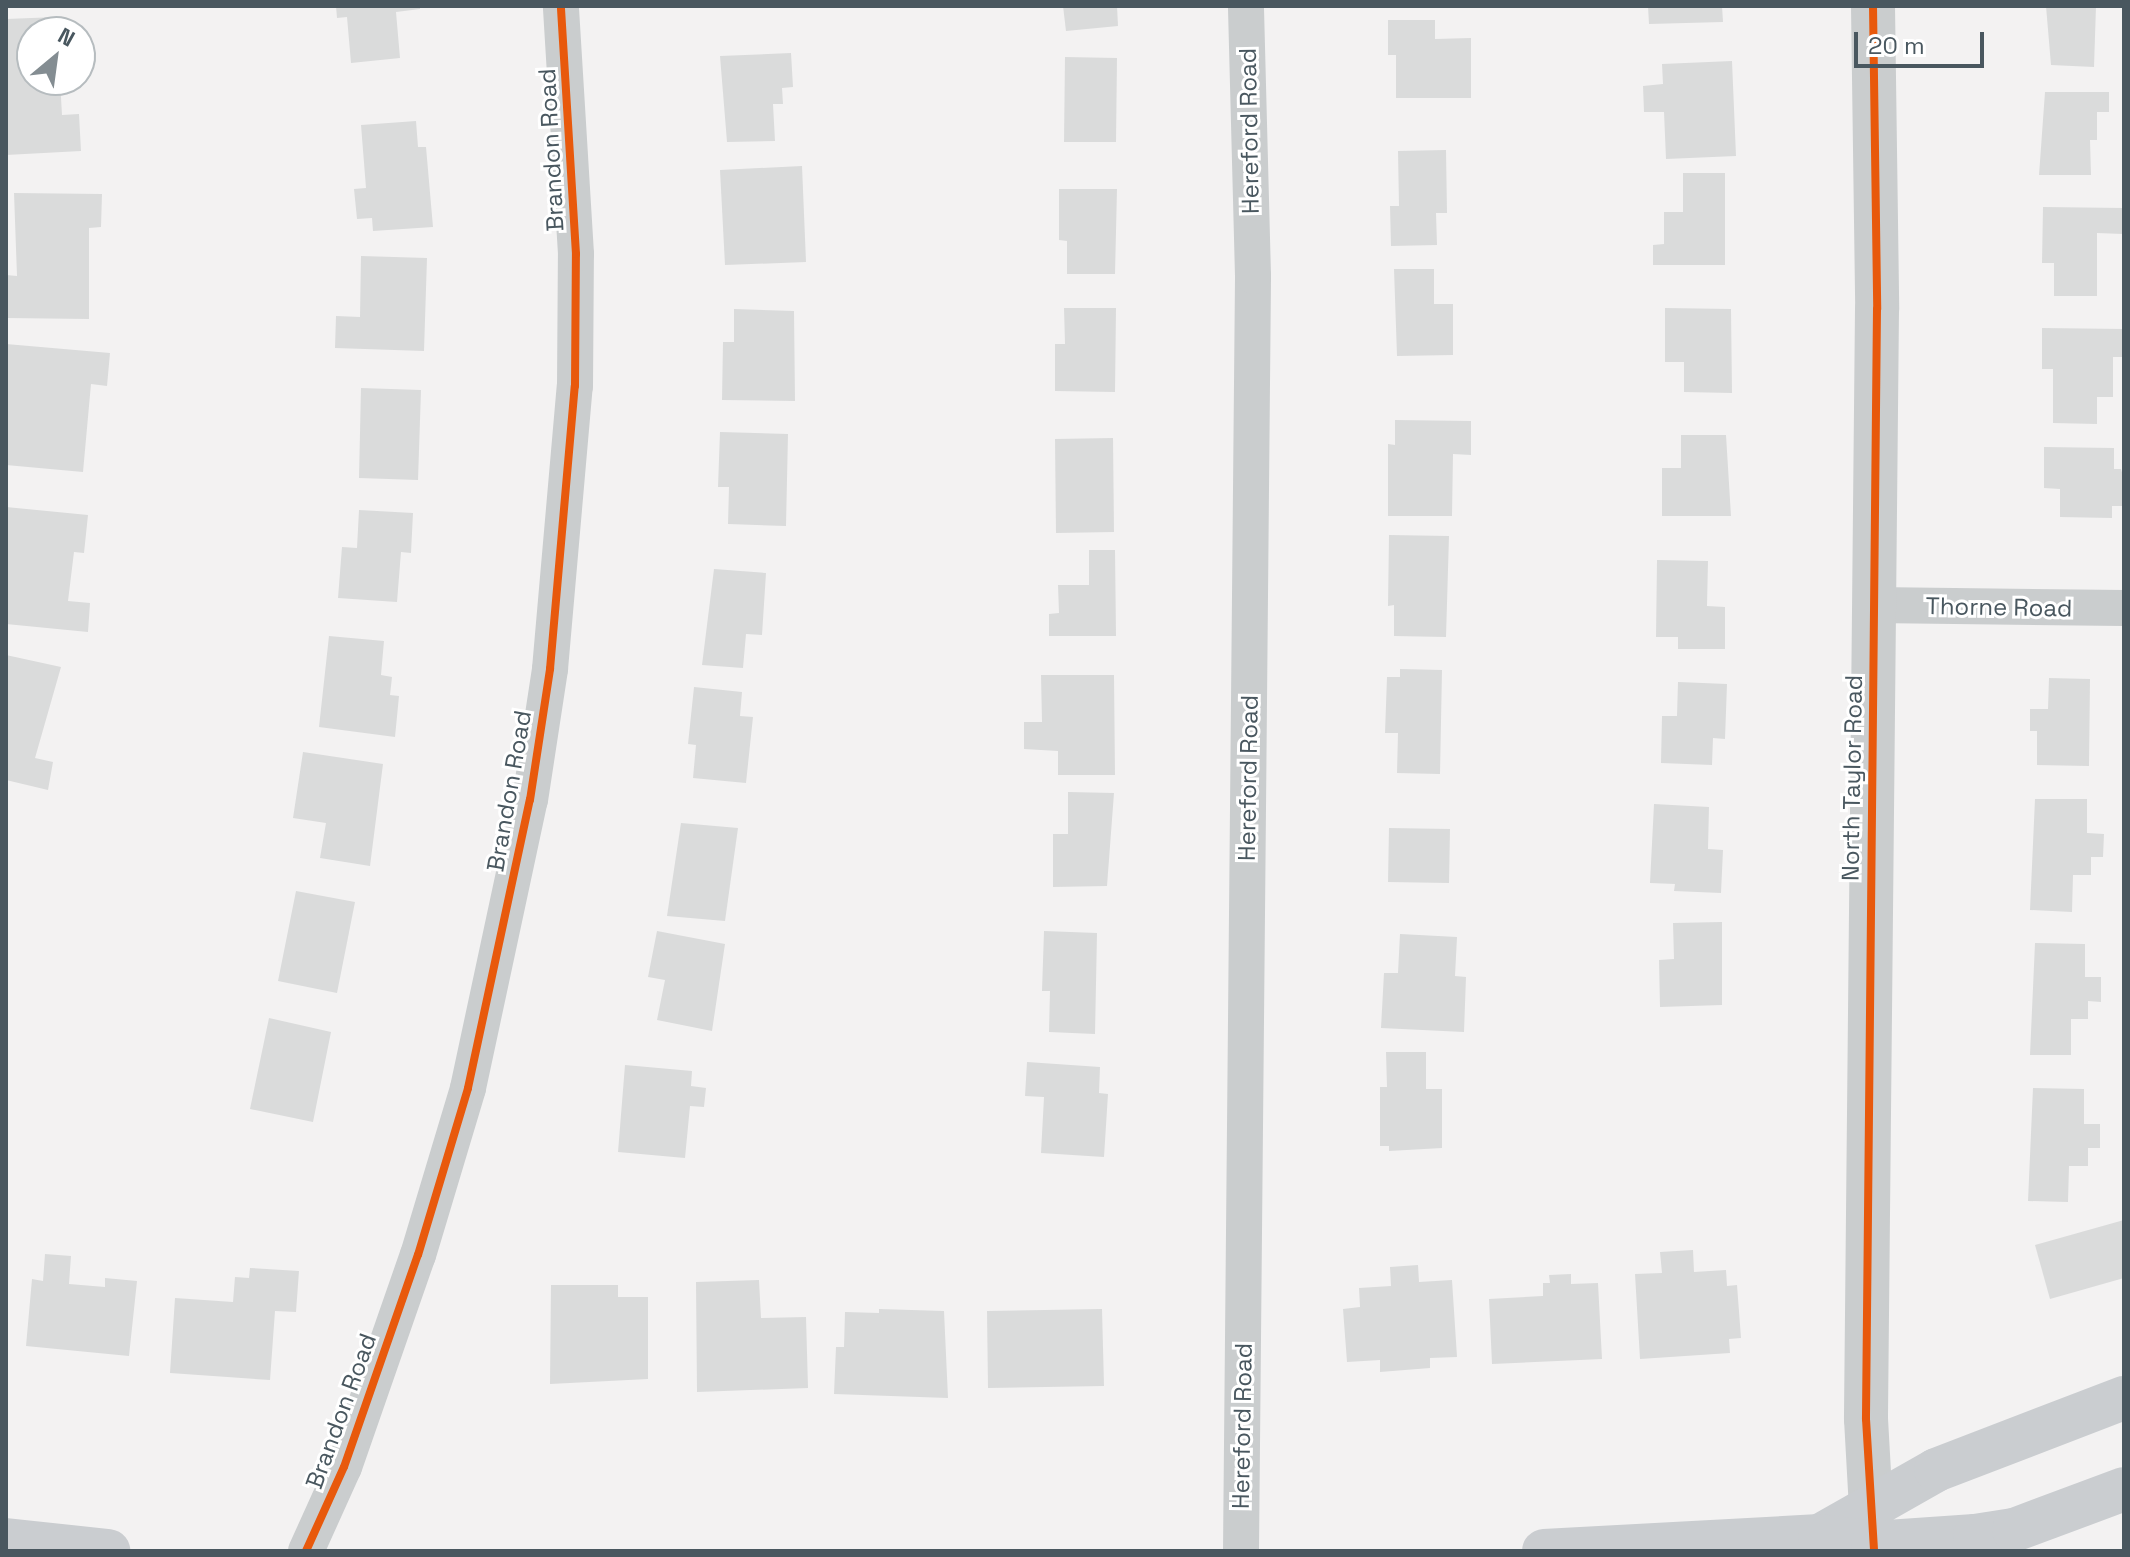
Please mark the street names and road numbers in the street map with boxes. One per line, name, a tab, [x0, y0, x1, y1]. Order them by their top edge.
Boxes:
street label: Hereford Road	[1233, 48, 1265, 214]
street label: Brandon Road	[532, 68, 570, 232]
street label: Thorne Road	[1925, 591, 2073, 623]
street label: North Taylor Road	[1836, 674, 1868, 882]
street label: Hereford Road	[1232, 695, 1264, 861]
street label: Brandon Road	[481, 708, 537, 874]
street label: Brandon Road	[300, 1329, 382, 1493]
street label: Hereford Road	[1226, 1343, 1258, 1509]

